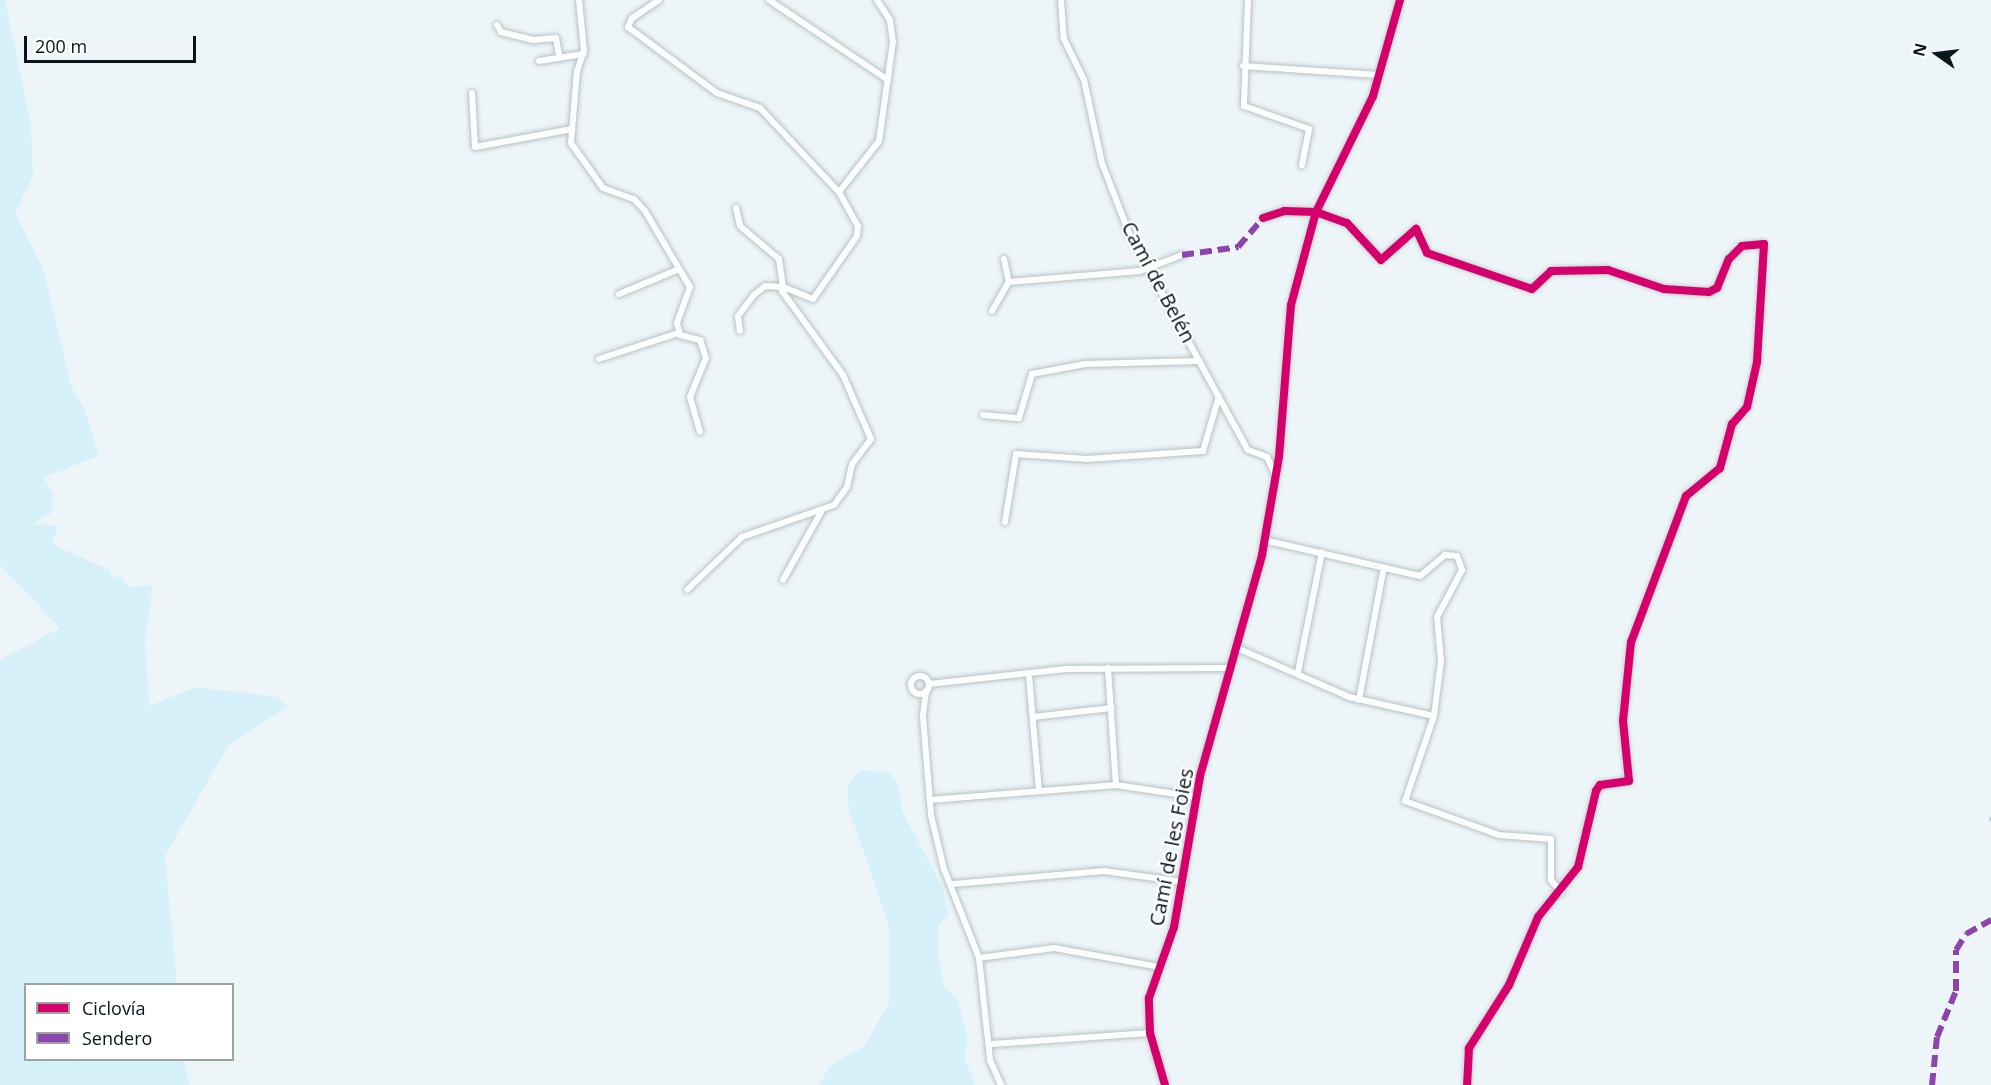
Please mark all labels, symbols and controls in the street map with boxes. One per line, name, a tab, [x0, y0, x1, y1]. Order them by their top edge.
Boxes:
scale bar	[27, 24, 200, 62]
north arrow	[1907, 24, 1967, 84]
text: 200 m	[35, 34, 87, 58]
text: N	[1907, 41, 1932, 59]
street label: Camí de Belén	[1117, 217, 1201, 347]
street label: Camí de les Foies	[1144, 766, 1198, 928]
legend	[24, 983, 234, 1061]
text: Ciclovía	[82, 996, 145, 1020]
text: Sendero	[82, 1026, 152, 1050]

